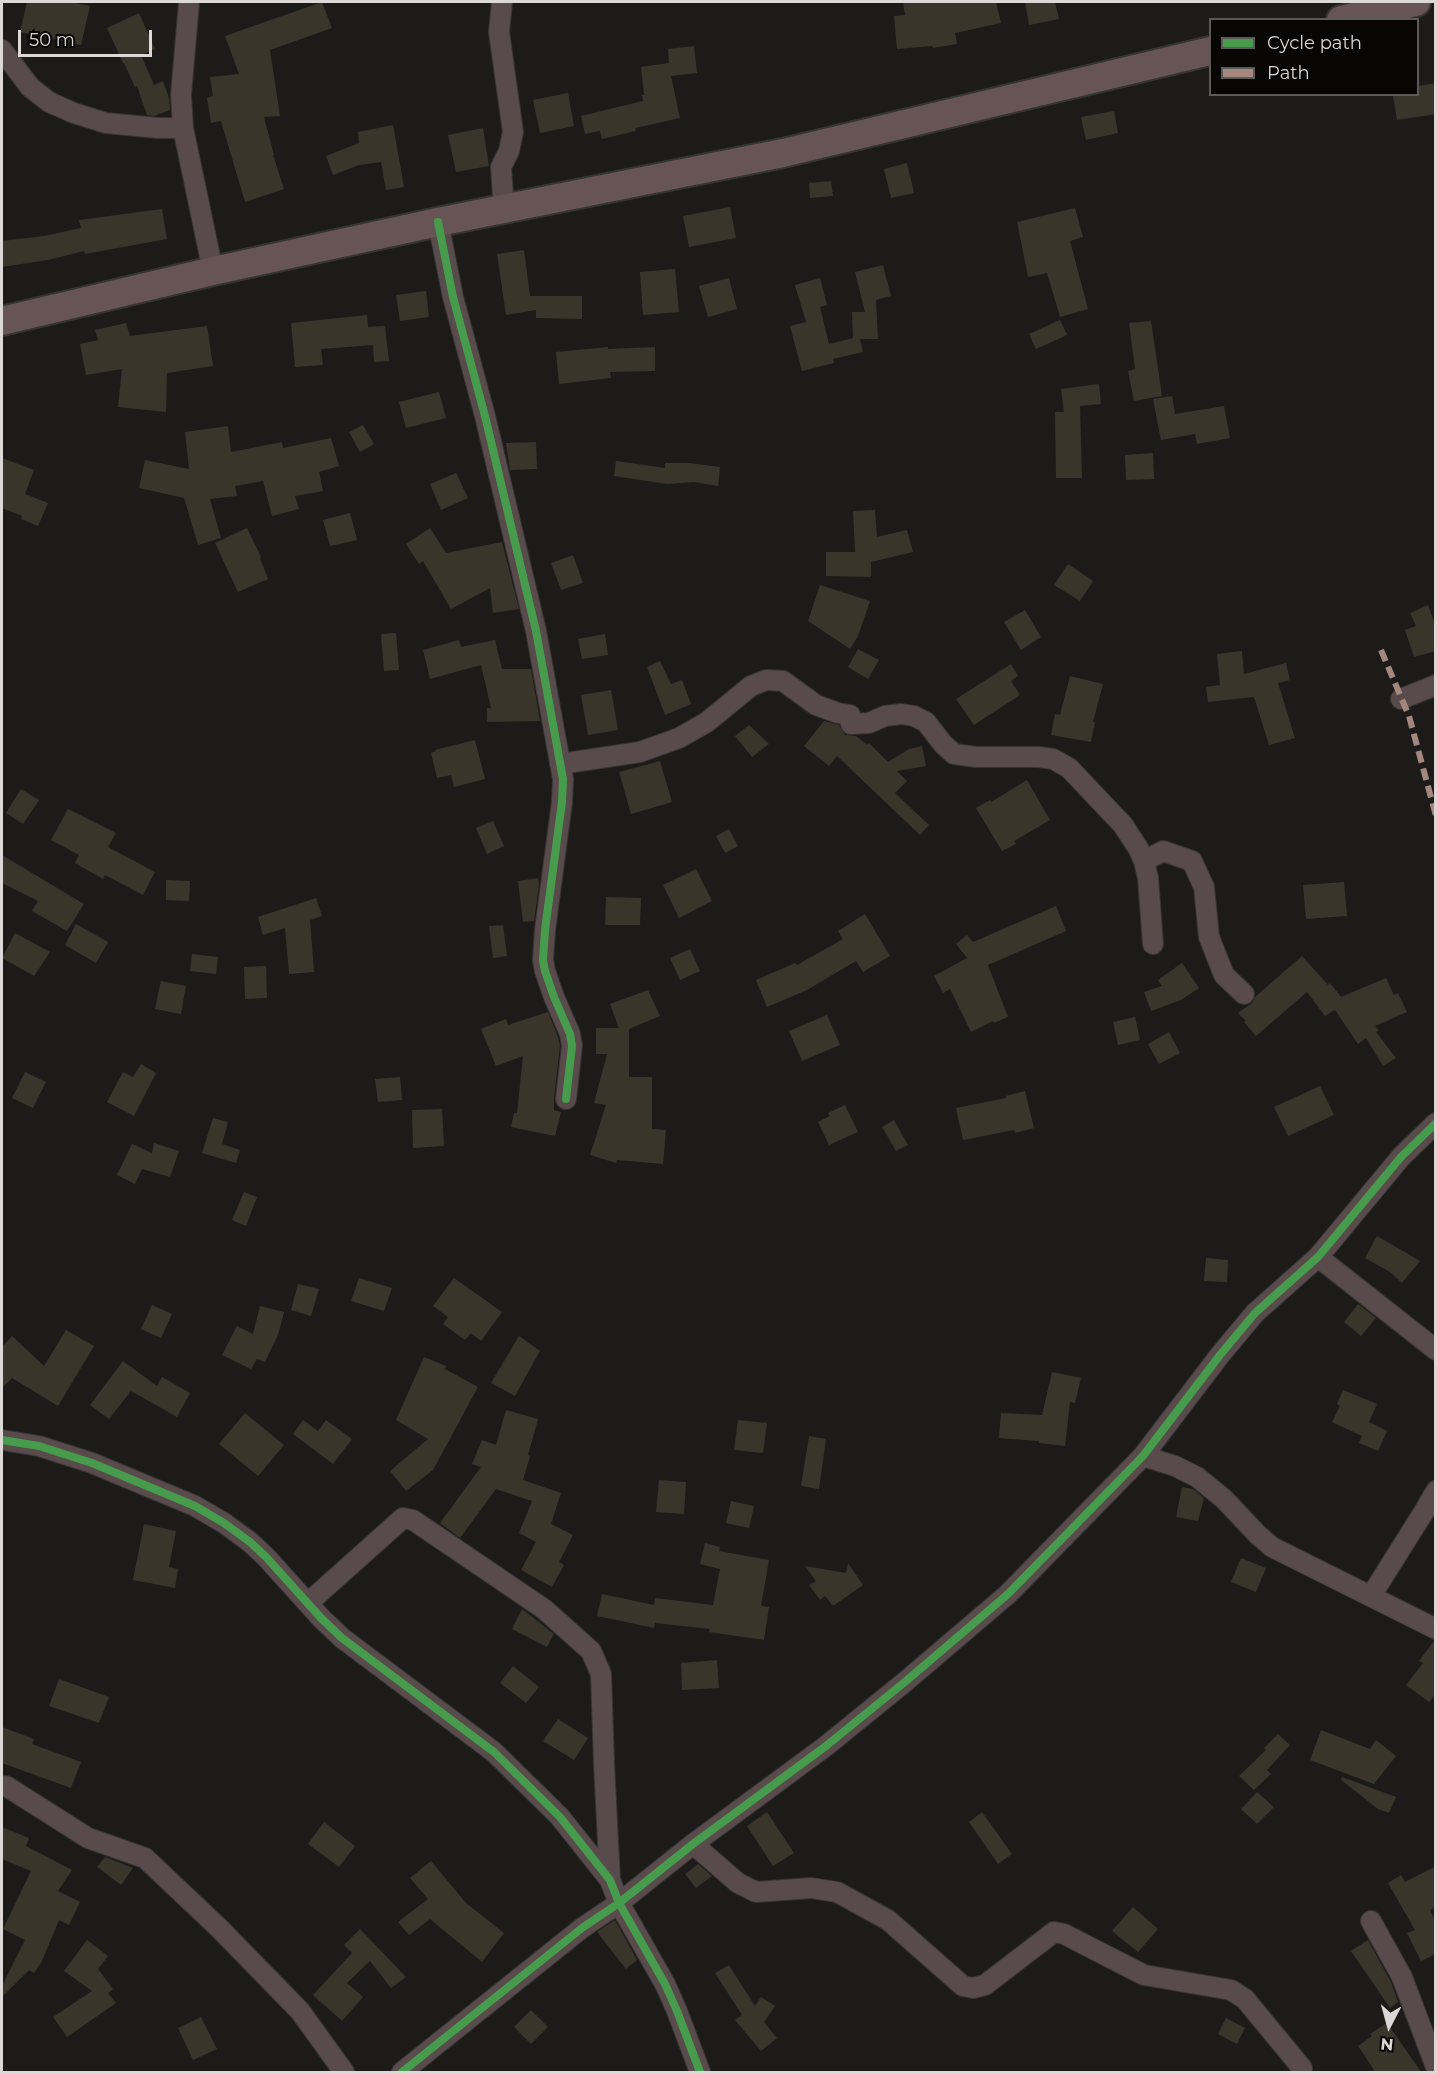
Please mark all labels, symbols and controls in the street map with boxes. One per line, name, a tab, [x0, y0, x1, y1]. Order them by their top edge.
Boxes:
scale bar	[21, 18, 154, 56]
legend	[1209, 18, 1419, 96]
text: 50 m	[29, 29, 75, 51]
text: Cycle path	[1267, 32, 1362, 54]
text: Path	[1267, 62, 1310, 84]
north arrow	[1359, 1996, 1419, 2056]
text: N	[1380, 2034, 1394, 2055]

